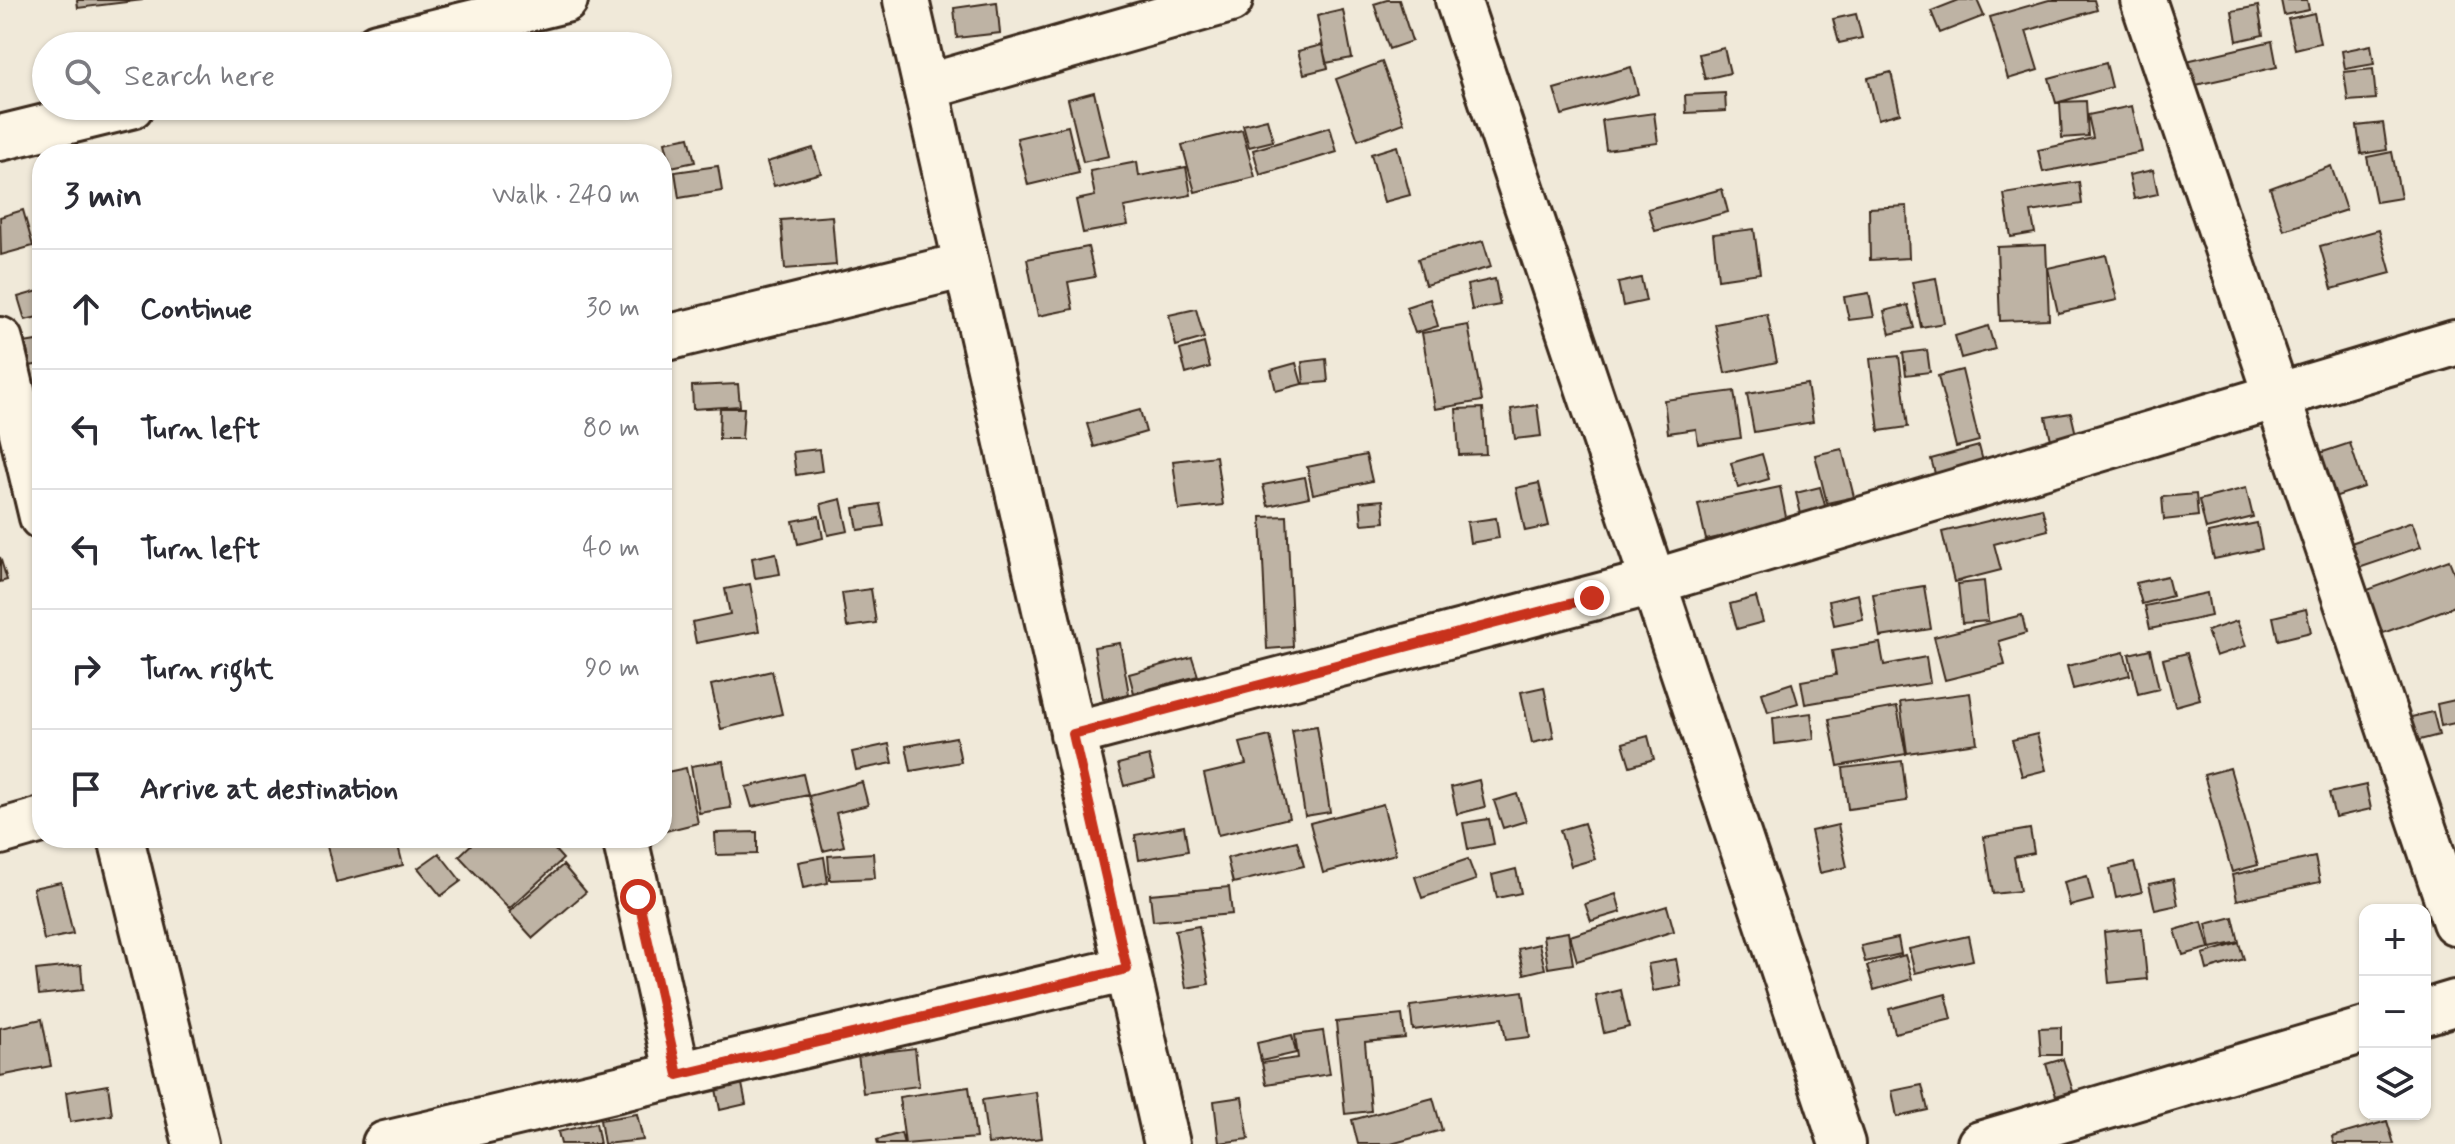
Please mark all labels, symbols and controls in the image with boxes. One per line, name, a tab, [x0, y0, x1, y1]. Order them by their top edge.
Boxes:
search box	[32, 32, 672, 120]
icon: search	[60, 54, 104, 98]
text: Search here	[124, 57, 275, 96]
text: 3 min	[64, 174, 142, 219]
text: Walk · 240 m	[492, 179, 640, 213]
icon: ahead	[64, 287, 108, 331]
text: Continue	[140, 290, 252, 329]
text: 30 m	[586, 292, 640, 326]
icon: left	[64, 407, 108, 451]
text: Turn left	[140, 410, 260, 449]
text: 80 m	[583, 412, 640, 446]
icon: left	[64, 527, 108, 571]
text: Turn left	[140, 530, 260, 569]
text: 40 m	[582, 532, 640, 566]
route end	[1574, 580, 1610, 616]
icon: right	[64, 647, 108, 691]
text: Turn right	[140, 650, 273, 689]
text: 90 m	[585, 652, 640, 686]
icon: arrive	[64, 767, 108, 811]
text: Arrive at destination	[140, 770, 398, 809]
route start	[620, 879, 656, 915]
map controls	[2359, 904, 2431, 1120]
button: +	[2359, 904, 2431, 976]
button: −	[2359, 976, 2431, 1048]
button: layers	[2359, 1048, 2431, 1120]

